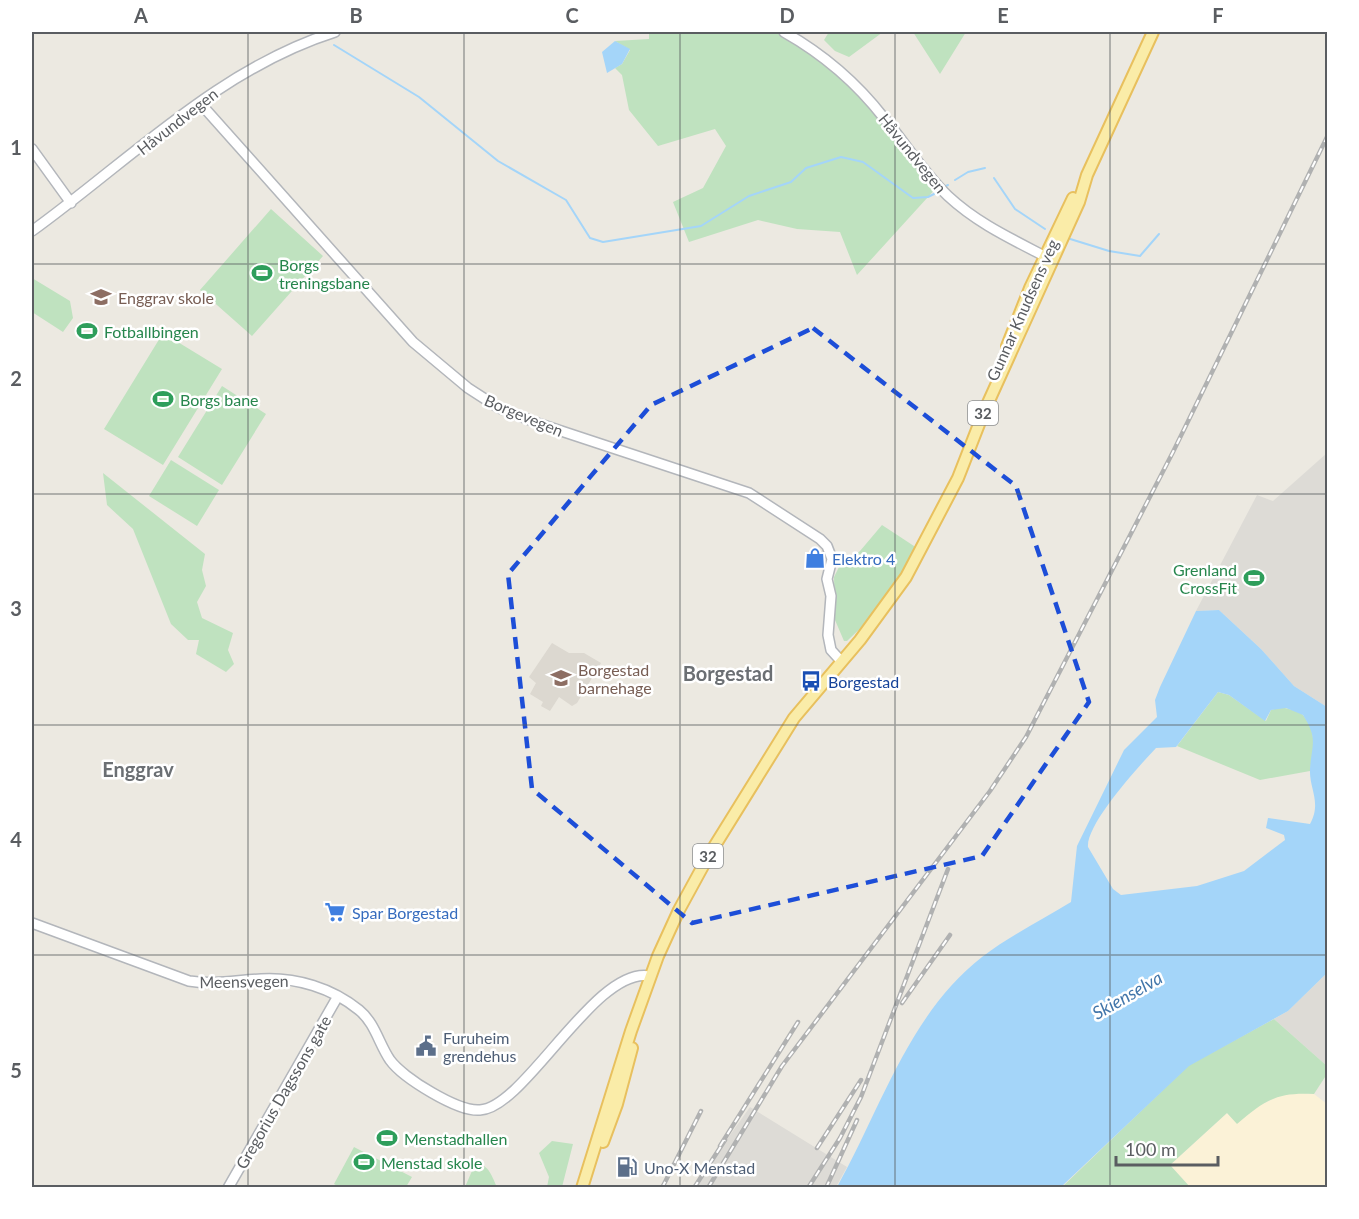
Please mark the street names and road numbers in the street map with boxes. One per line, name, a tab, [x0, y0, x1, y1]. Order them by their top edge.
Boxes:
street label: Håvundvegen	[133, 84, 221, 158]
street label: Håvundvegen	[875, 109, 951, 197]
street label: Gunnar Knudsens veg	[982, 236, 1062, 384]
street label: Borgevegen	[482, 390, 566, 440]
road number: 32	[968, 401, 998, 425]
road number: 32	[693, 844, 723, 868]
street label: Meensvegen	[199, 971, 289, 991]
street label: Gregorius Dagssons gate	[231, 1012, 335, 1172]

